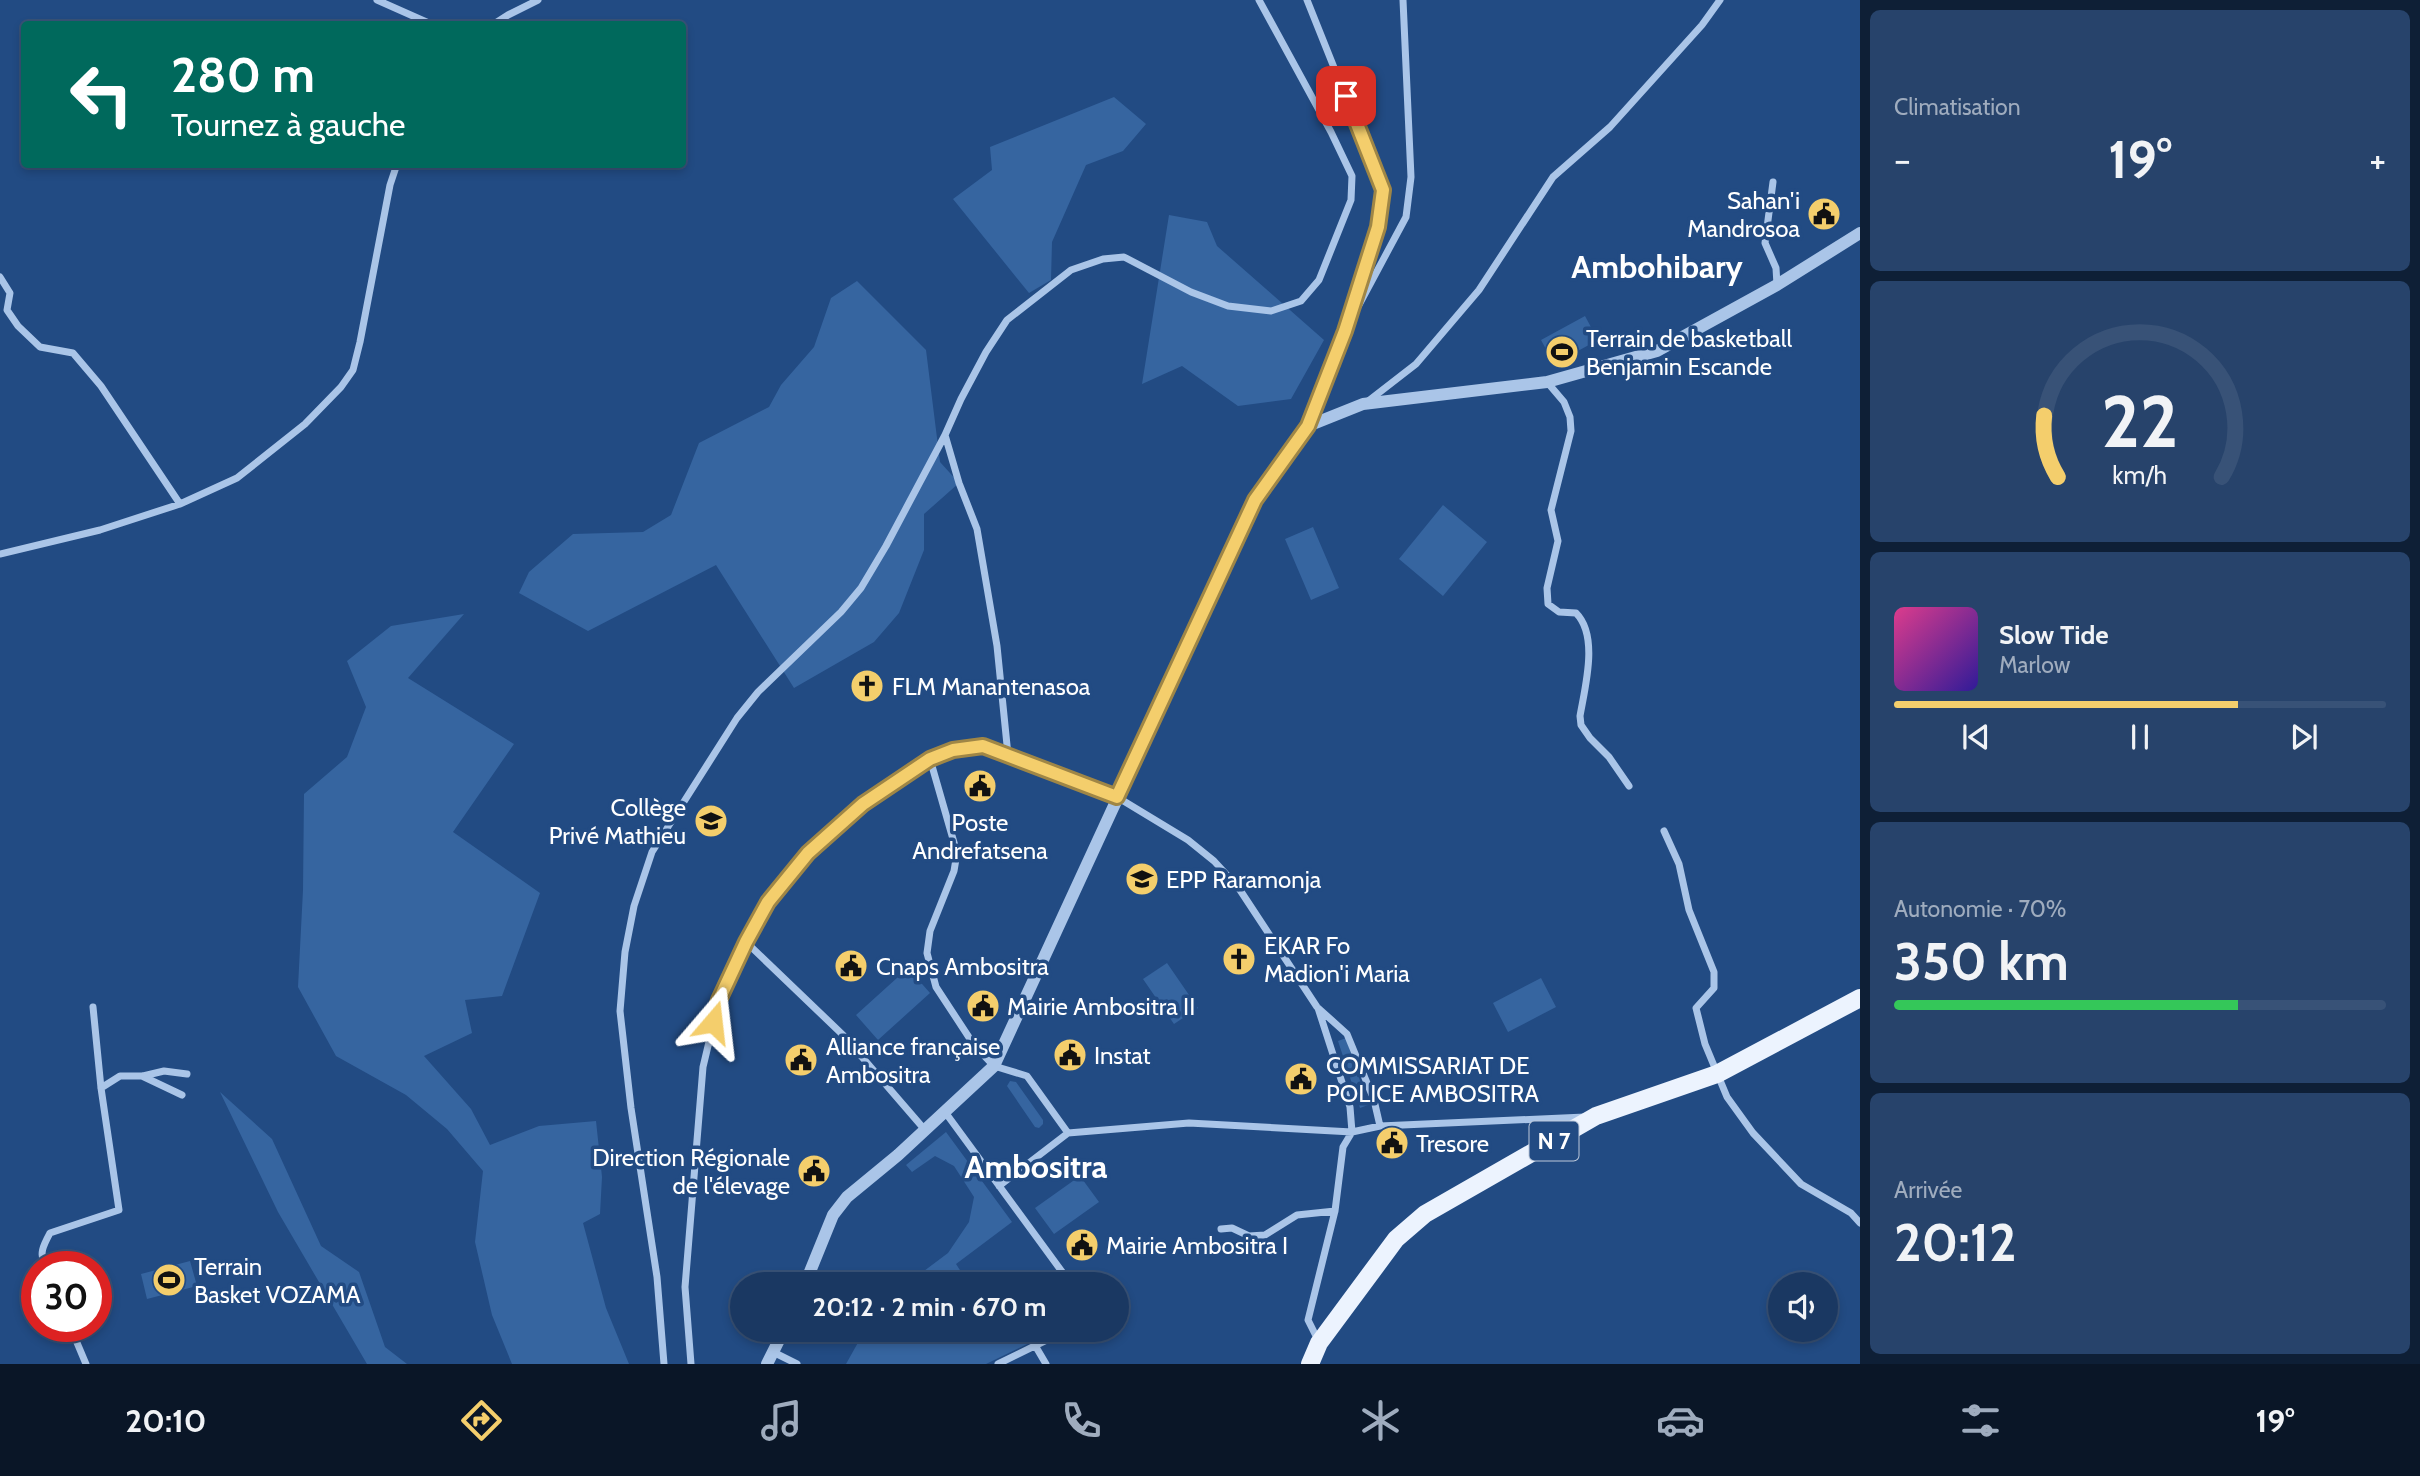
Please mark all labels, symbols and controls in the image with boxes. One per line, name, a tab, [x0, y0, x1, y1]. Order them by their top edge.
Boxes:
text: 280 m	[171, 45, 315, 104]
icon: left	[56, 49, 147, 140]
pin	[1316, 66, 1376, 126]
icon: arrive	[1327, 77, 1365, 115]
text: Climatisation	[1894, 93, 2021, 121]
text: Tournez à gauche	[171, 105, 405, 144]
text: 19°	[2108, 128, 2172, 191]
text: −	[1894, 136, 1911, 183]
text: +	[2369, 136, 2386, 183]
place label: Sahan'i Mandrosoa	[1687, 186, 1800, 243]
public building icon: Sahan'i Mandrosoa	[1805, 195, 1843, 233]
district label: Ambohibary	[1571, 247, 1744, 286]
place label: Terrain de basketball Benjamin Escande	[1586, 324, 1792, 381]
sports icon: Terrain de basketball Benjamin Escande	[1543, 333, 1581, 371]
text: 22	[2101, 378, 2179, 466]
text: km/h	[2113, 460, 2167, 490]
text: Slow Tide	[1999, 619, 2109, 651]
text: Marlow	[1999, 651, 2070, 679]
church icon: FLM Manantenasoa	[848, 667, 886, 705]
place label: FLM Manantenasoa	[892, 672, 1091, 701]
icon: previous	[1957, 718, 1995, 756]
icon: pause	[2121, 718, 2159, 756]
icon: next	[2285, 718, 2323, 756]
public building icon: Poste Andrefatsena	[961, 767, 999, 805]
place label: Collège Privé Mathieu	[549, 793, 686, 850]
school or university icon: Collège Privé Mathieu	[692, 802, 730, 840]
place label: Poste Andrefatsena	[912, 808, 1048, 865]
school or university icon: EPP Raramonja	[1123, 860, 1161, 898]
place label: EPP Raramonja	[1166, 865, 1322, 894]
text: Autonomie · 70%	[1894, 895, 2067, 923]
text: 350 km	[1894, 930, 2069, 993]
place label: EKAR Fo Madion'i Maria	[1264, 931, 1410, 988]
church icon: EKAR Fo Madion'i Maria	[1220, 940, 1258, 978]
public building icon: Cnaps Ambositra	[832, 947, 870, 985]
place label: Cnaps Ambositra	[876, 952, 1049, 981]
position arrow	[676, 985, 750, 1059]
public building icon: Mairie Ambositra II	[964, 987, 1002, 1025]
place label: Mairie Ambositra II	[1007, 992, 1195, 1021]
place label: Alliance française Ambositra	[826, 1032, 1000, 1089]
public building icon: Instat	[1051, 1036, 1089, 1074]
public building icon: Alliance française Ambositra	[782, 1041, 820, 1079]
place label: Instat	[1094, 1041, 1151, 1070]
place label: COMMISSARIAT DE POLICE AMBOSITRA	[1326, 1051, 1539, 1108]
public building icon: COMMISSARIAT DE POLICE AMBOSITRA	[1282, 1060, 1320, 1098]
road number: N 7	[1530, 1122, 1578, 1160]
public building icon: Tresore	[1373, 1124, 1411, 1162]
place label: Tresore	[1416, 1129, 1489, 1158]
place label: Direction Régionale de l'élevage	[592, 1143, 790, 1200]
district label: Ambositra	[965, 1147, 1107, 1186]
public building icon: Direction Régionale de l'élevage	[795, 1152, 833, 1190]
text: Arrivée	[1894, 1176, 1962, 1204]
text: 20:12	[1894, 1211, 2016, 1274]
public building icon: Mairie Ambositra I	[1063, 1226, 1101, 1264]
place label: Mairie Ambositra I	[1106, 1231, 1288, 1260]
speed limit sign: 30	[21, 1251, 112, 1342]
place label: Terrain Basket VOZAMA	[194, 1252, 361, 1309]
sports icon: Terrain Basket VOZAMA	[150, 1261, 188, 1299]
map controls	[1768, 1272, 1838, 1342]
button: sound	[1768, 1272, 1838, 1342]
text: 20:12 · 2 min · 670 m	[813, 1291, 1046, 1323]
icon: directions	[457, 1396, 506, 1445]
icon: music	[757, 1396, 806, 1445]
icon: phone	[1057, 1396, 1106, 1445]
icon: climate	[1356, 1396, 1405, 1445]
icon: car	[1656, 1396, 1705, 1445]
icon: filters	[1956, 1396, 2005, 1445]
text: 20:10	[125, 1401, 206, 1440]
text: 19°	[2256, 1401, 2295, 1440]

